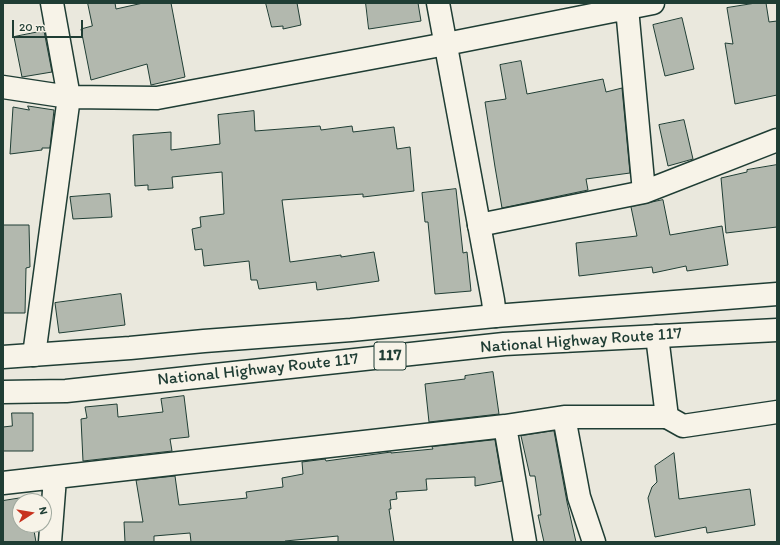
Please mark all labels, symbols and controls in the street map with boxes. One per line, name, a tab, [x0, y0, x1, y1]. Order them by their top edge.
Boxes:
scale bar	[14, 12, 85, 38]
text: 20 m	[19, 20, 46, 34]
street label: National Highway Route 117	[479, 324, 683, 358]
road number: 117	[374, 342, 406, 370]
street label: National Highway Route 117	[156, 349, 360, 391]
north arrow	[12, 493, 52, 533]
text: N	[36, 506, 50, 516]

